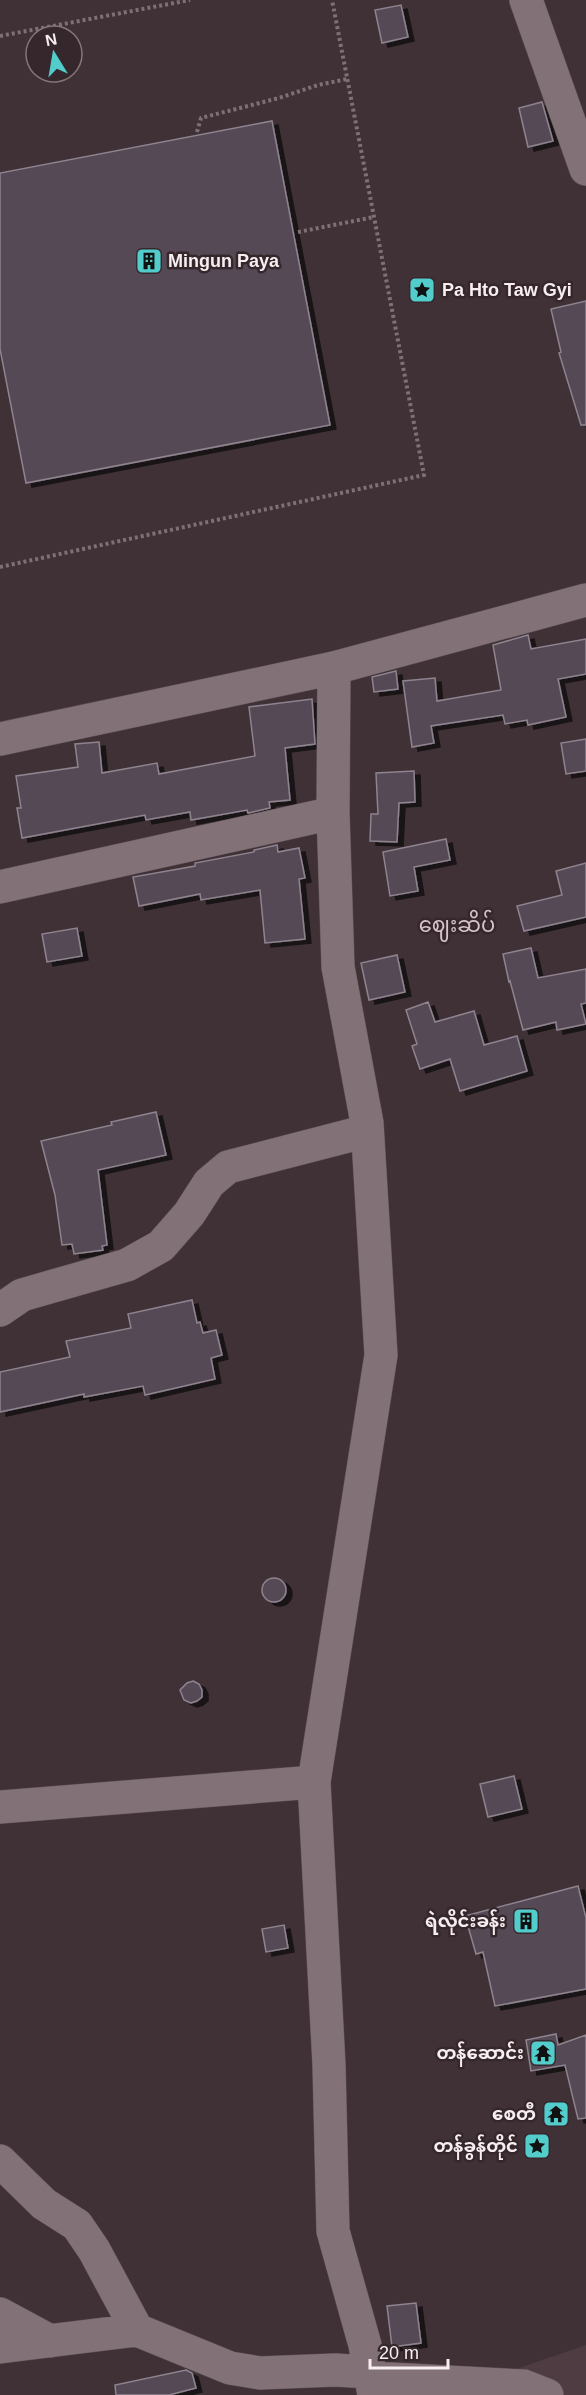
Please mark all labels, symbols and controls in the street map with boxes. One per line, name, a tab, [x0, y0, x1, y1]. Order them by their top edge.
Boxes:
north arrow	[24, 24, 84, 84]
text: N	[44, 30, 59, 49]
building icon: Mingun Paya	[134, 246, 164, 276]
place label: Mingun Paya	[168, 251, 280, 271]
place icon: Pa Hto Taw Gyi	[407, 275, 437, 305]
place label: Pa Hto Taw Gyi	[442, 280, 572, 300]
district label: ဈေးဆိပ်	[419, 909, 495, 942]
building icon: ရဲလိုင်းခန်း	[511, 1906, 541, 1936]
place label: ရဲလိုင်းခန်း	[425, 1909, 506, 1935]
temple icon: တန်ဆောင်း	[528, 2038, 558, 2068]
place label: တန်ဆောင်း	[436, 2041, 524, 2067]
temple icon: စေတီ	[541, 2099, 571, 2129]
place label: စေတီ	[492, 2102, 536, 2124]
place icon: တန်ခွန်တိုင်	[522, 2131, 552, 2161]
place label: တန်ခွန်တိုင်	[433, 2134, 518, 2160]
scale bar	[370, 2332, 448, 2370]
text: 20 m	[379, 2343, 419, 2363]

